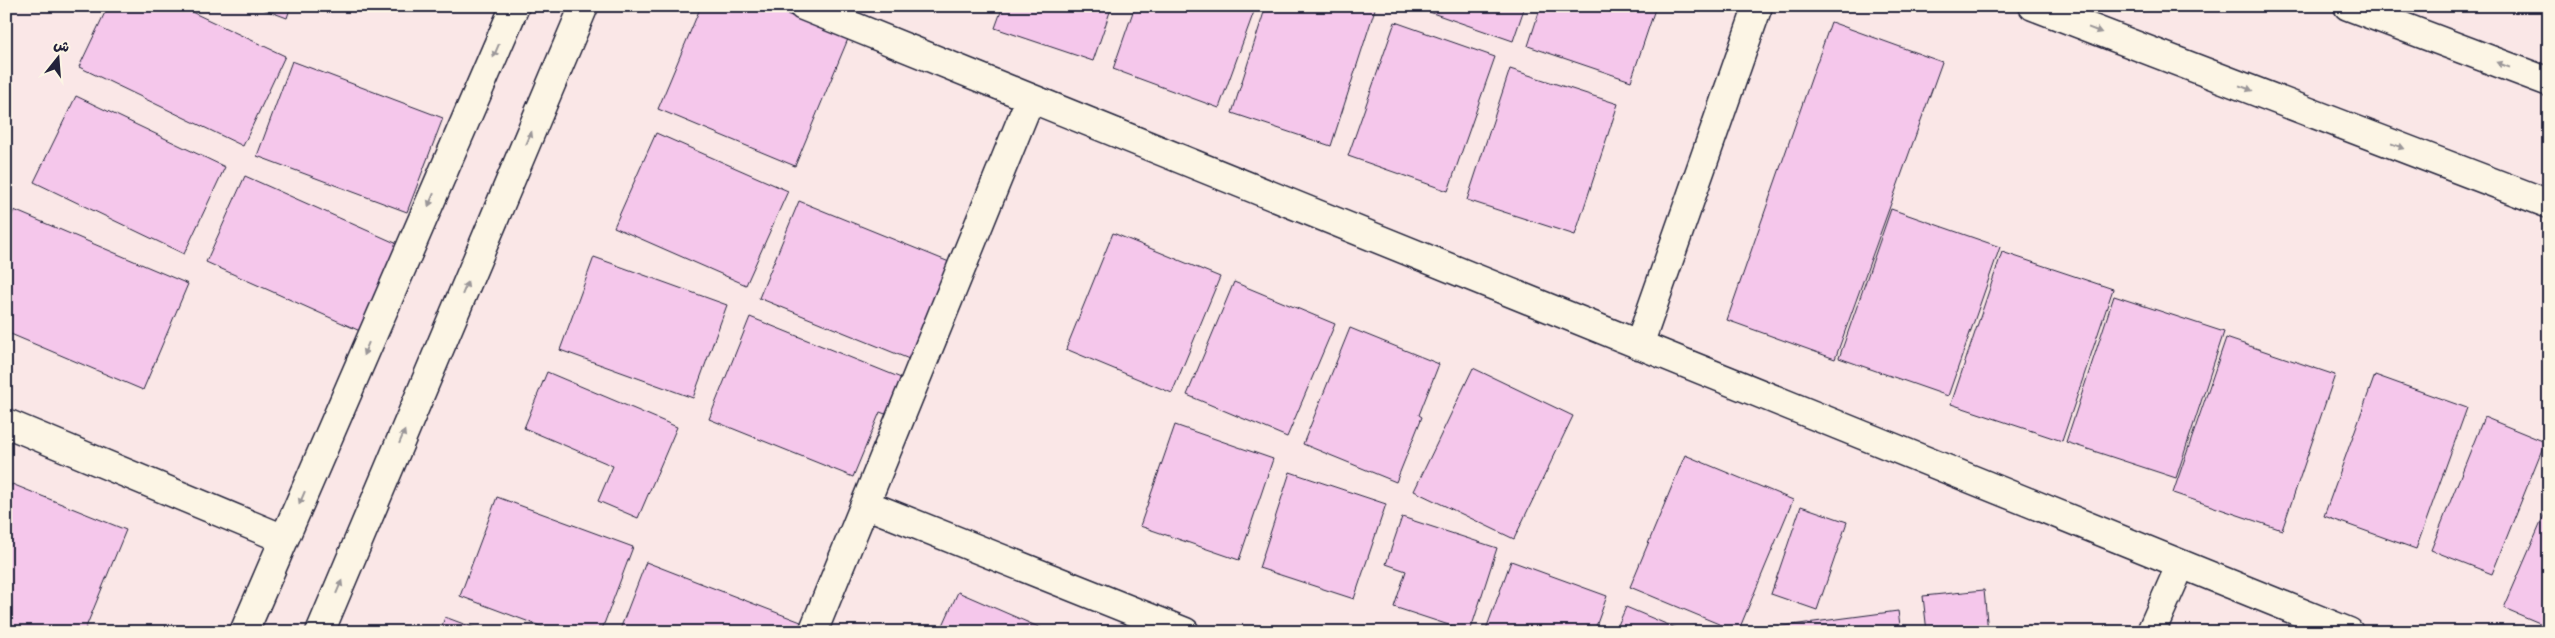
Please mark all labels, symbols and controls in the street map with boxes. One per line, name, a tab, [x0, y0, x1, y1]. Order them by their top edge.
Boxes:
one-way arrow	[2088, 26, 2103, 34]
north arrow	[32, 32, 82, 82]
text: ش	[52, 34, 72, 56]
one-way arrow	[491, 44, 499, 58]
one-way arrow	[2495, 61, 2510, 69]
one-way arrow	[2239, 85, 2254, 92]
one-way arrow	[525, 131, 533, 145]
one-way arrow	[2391, 142, 2406, 150]
one-way arrow	[427, 193, 435, 207]
one-way arrow	[462, 280, 470, 295]
one-way arrow	[362, 342, 370, 356]
one-way arrow	[399, 430, 407, 444]
one-way arrow	[297, 491, 305, 505]
one-way arrow	[335, 580, 343, 594]

